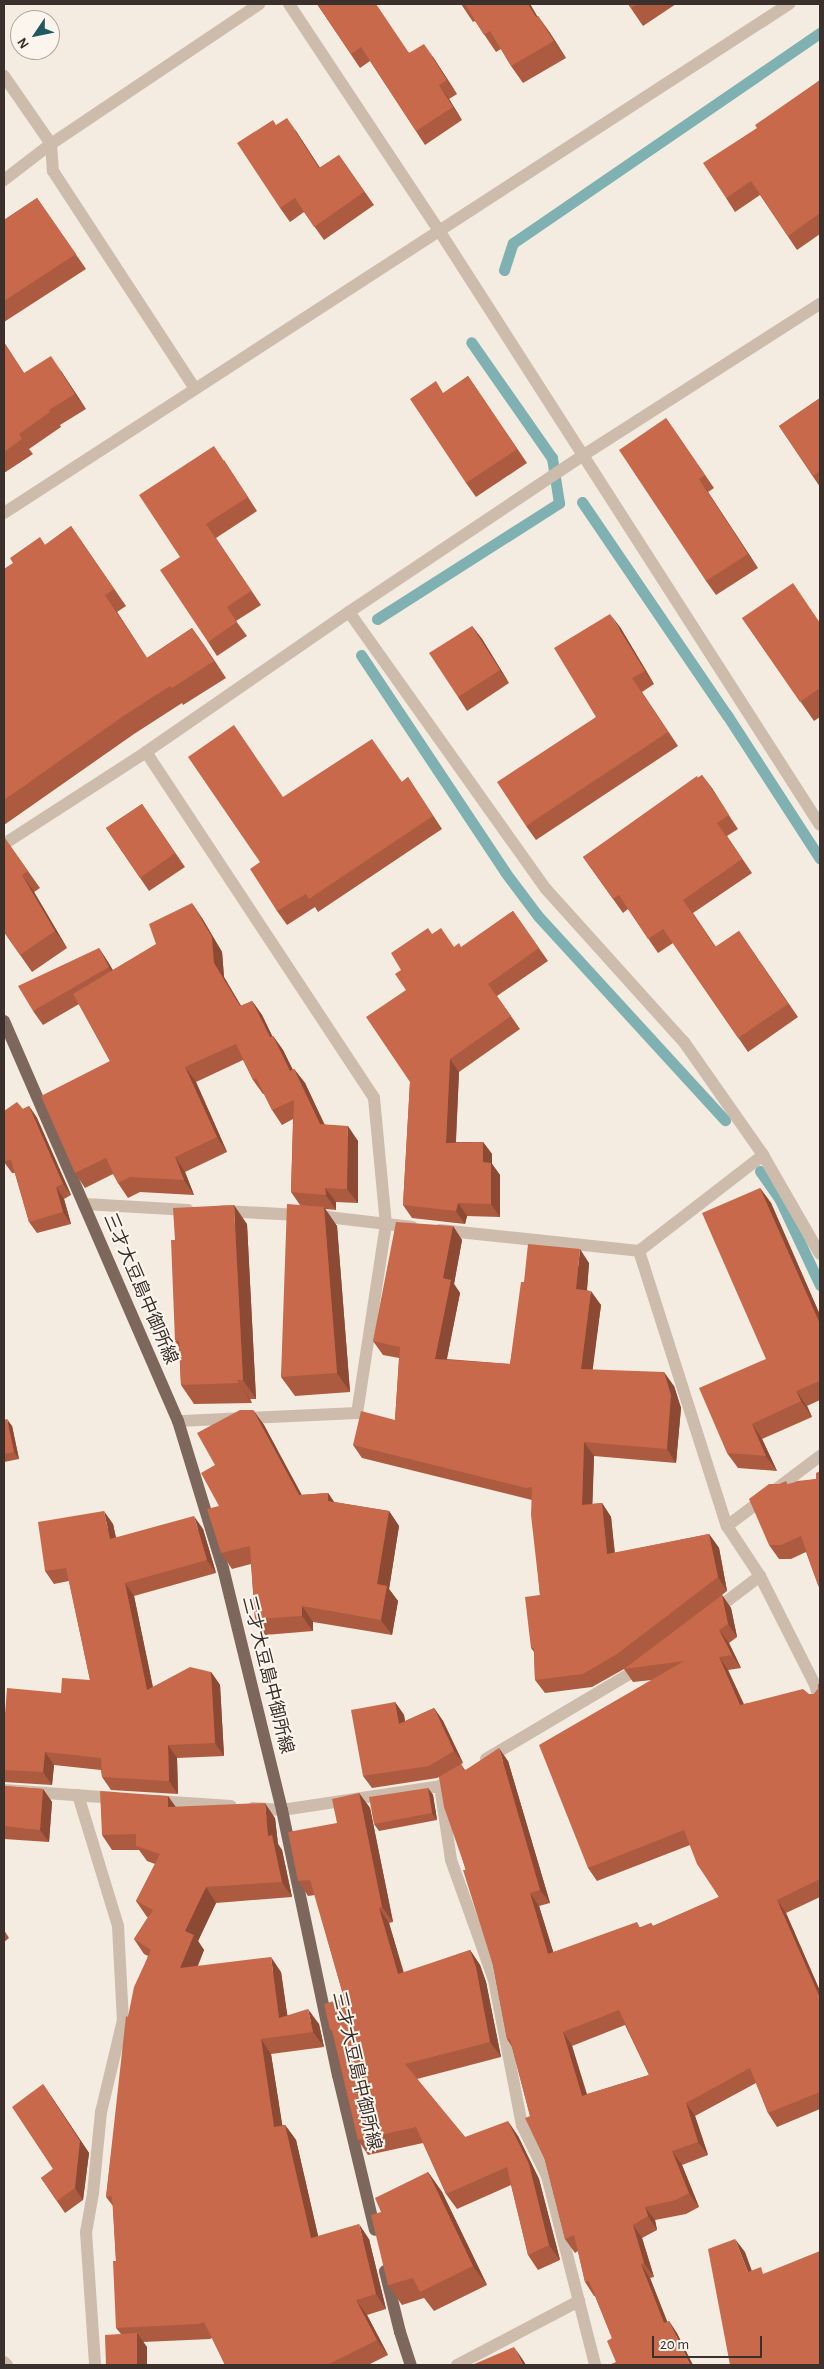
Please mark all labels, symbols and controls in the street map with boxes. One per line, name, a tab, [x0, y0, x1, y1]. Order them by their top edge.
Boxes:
north arrow	[10, 10, 60, 60]
text: N	[15, 35, 32, 51]
street label: 三才大豆島中御所線	[98, 1210, 182, 1368]
street label: 三才大豆島中御所線	[237, 1594, 297, 1756]
street label: 三才大豆島中御所線	[327, 1990, 385, 2152]
scale bar	[654, 2326, 764, 2358]
text: 20 m	[660, 2337, 689, 2352]

